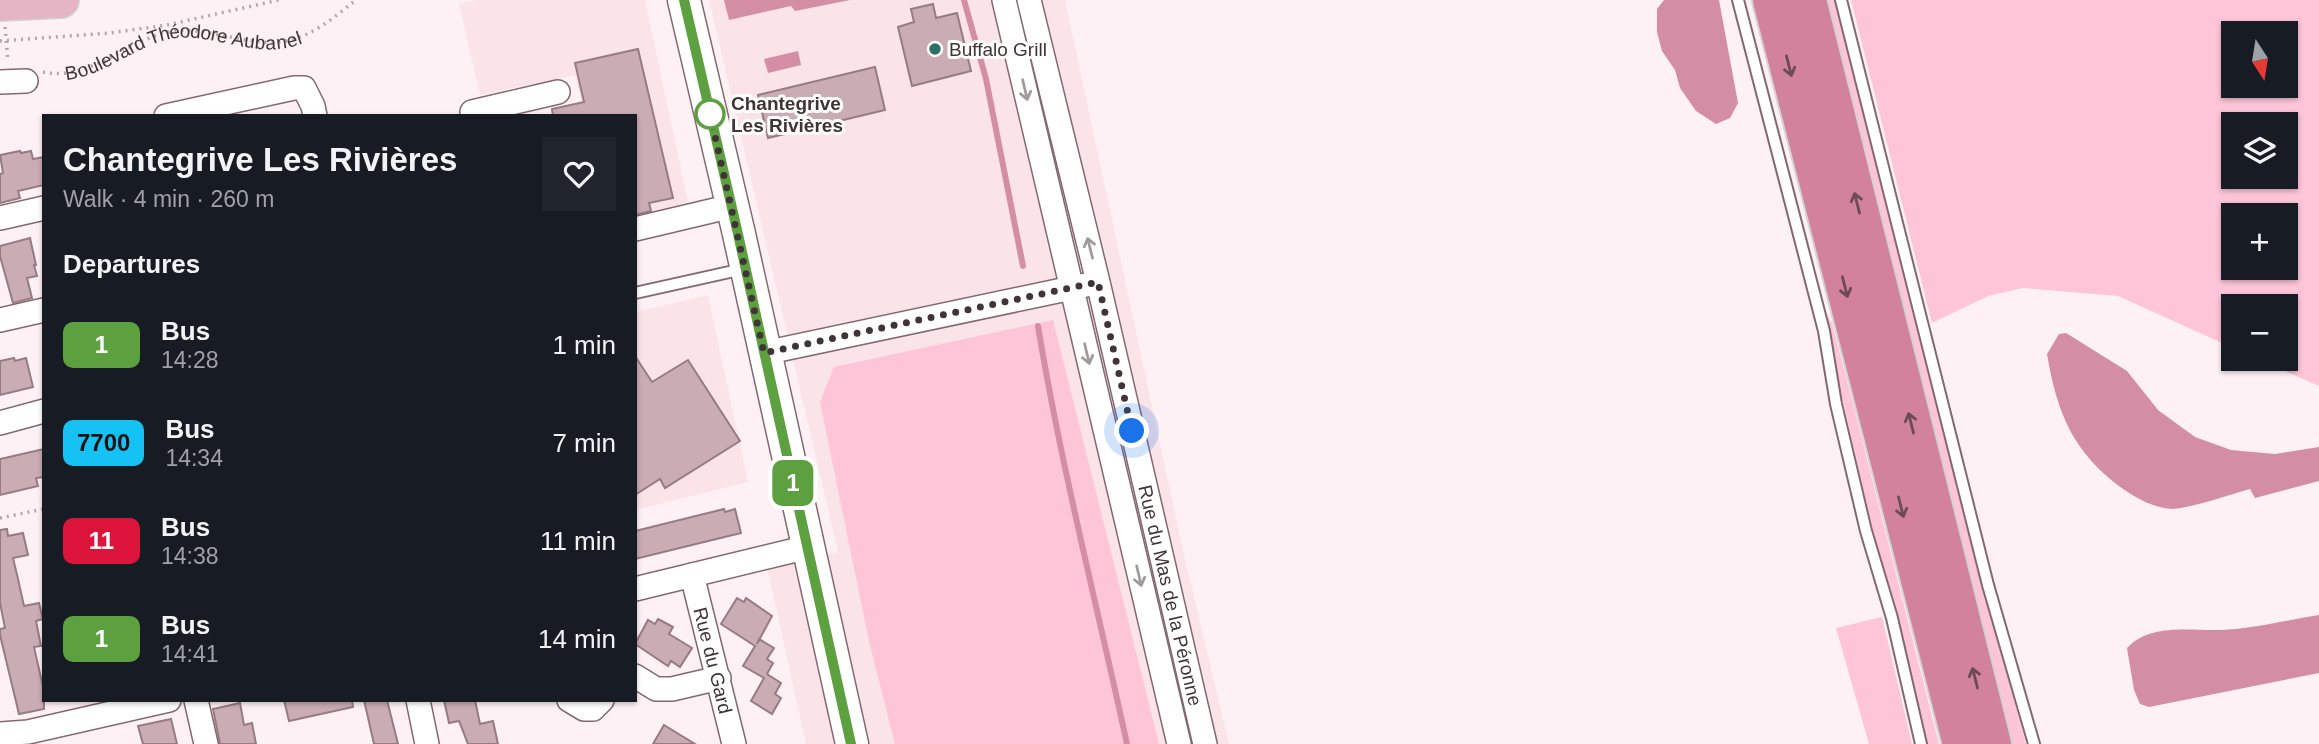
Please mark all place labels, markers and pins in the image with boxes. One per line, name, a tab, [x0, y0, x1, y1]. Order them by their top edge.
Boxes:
place label: Buffalo Grill	[949, 39, 1047, 60]
marker: Buffalo Grill	[927, 41, 943, 57]
place label: Chantegrive Les Rivières	[731, 93, 843, 136]
marker: Chantegrive Les Rivières	[695, 99, 725, 129]

